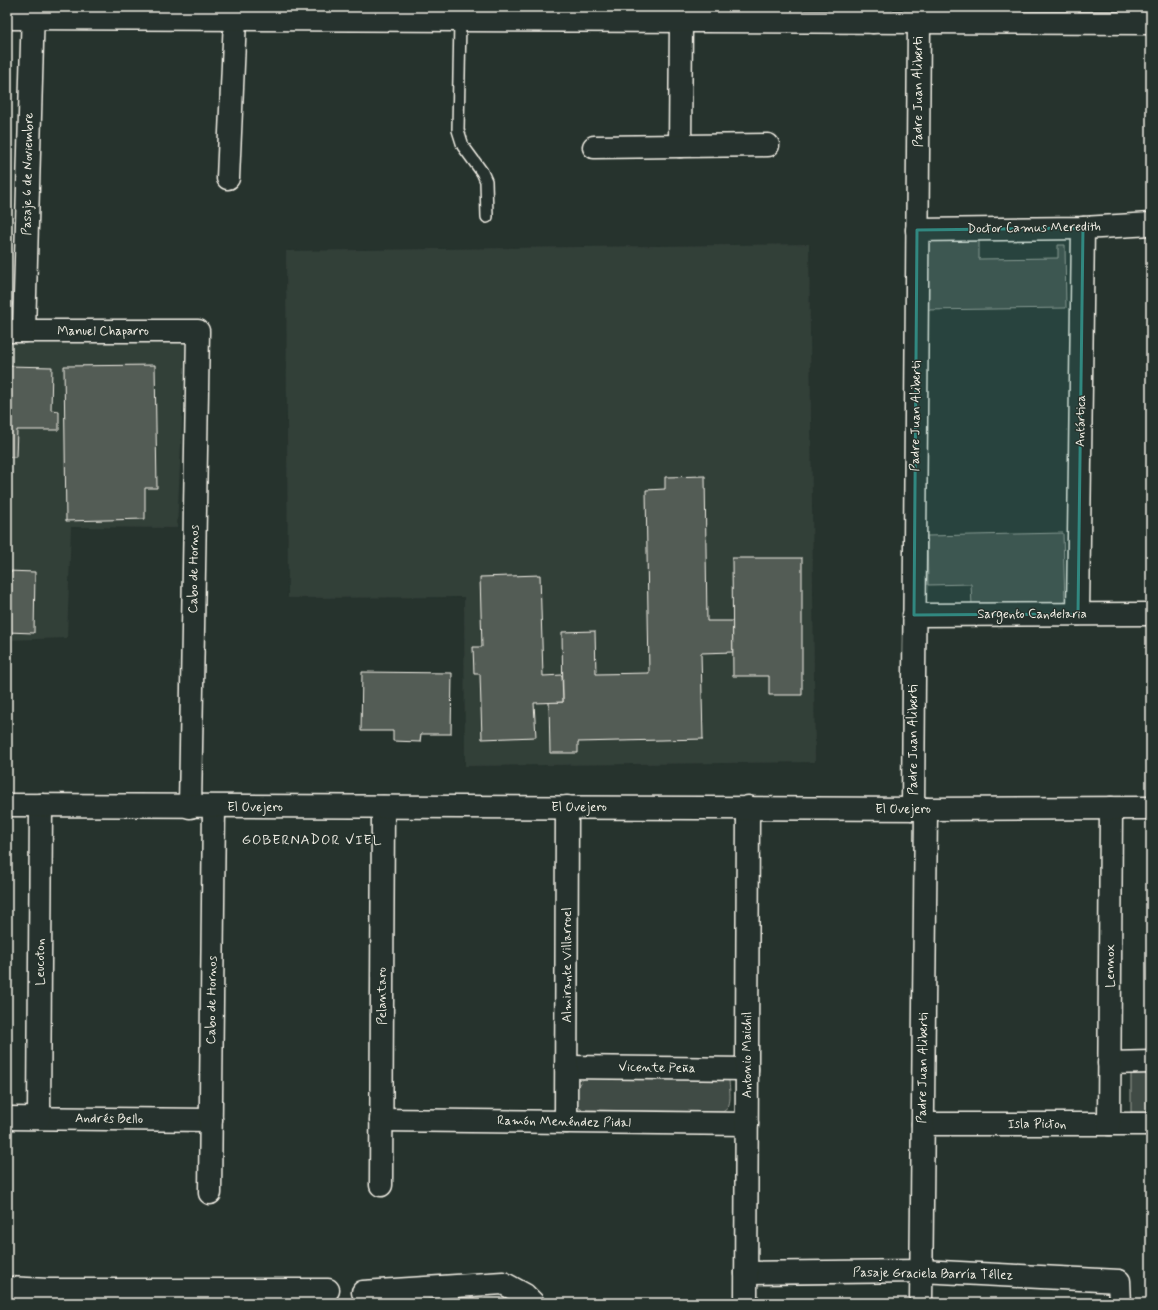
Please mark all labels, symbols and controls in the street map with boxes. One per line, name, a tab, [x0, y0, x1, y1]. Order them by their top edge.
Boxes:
street label: Padre Juan Aliberti	[910, 37, 927, 147]
street label: Pasaje 6 de Noviembre	[18, 112, 38, 236]
street label: Doctor Camus Meredith	[967, 218, 1101, 238]
street label: Manuel Chaparro	[57, 323, 149, 340]
street label: Padre Juan Aliberti	[907, 360, 925, 472]
street label: Antártica	[1072, 395, 1090, 447]
street label: Cabo de Hornos	[185, 524, 203, 613]
street label: Sargento Candelaria	[977, 606, 1087, 624]
street label: Padre Juan Aliberti	[905, 685, 922, 795]
street label: El Ovejero	[227, 799, 283, 816]
street label: El Ovejero	[551, 799, 607, 816]
street label: El Ovejero	[875, 801, 931, 818]
district label: GOBERNADOR VIEL	[242, 831, 382, 849]
street label: Almirante Villarroel	[559, 907, 576, 1023]
street label: Leucoton	[32, 939, 49, 985]
street label: Lennox	[1102, 944, 1119, 988]
street label: Cabo de Hornos	[203, 955, 221, 1044]
street label: Pelantaro	[374, 967, 391, 1025]
street label: Antonio Maichil	[739, 1012, 756, 1098]
street label: Padre Juan Aliberti	[914, 1012, 932, 1124]
street label: Vicente Peña	[618, 1059, 696, 1077]
street label: Andrés Bello	[75, 1110, 143, 1128]
street label: Ramón Menéndez Pidal	[497, 1112, 632, 1132]
street label: Isla Picton	[1008, 1116, 1066, 1133]
street label: Pasaje Graciela Barría Téllez	[853, 1264, 1014, 1284]

